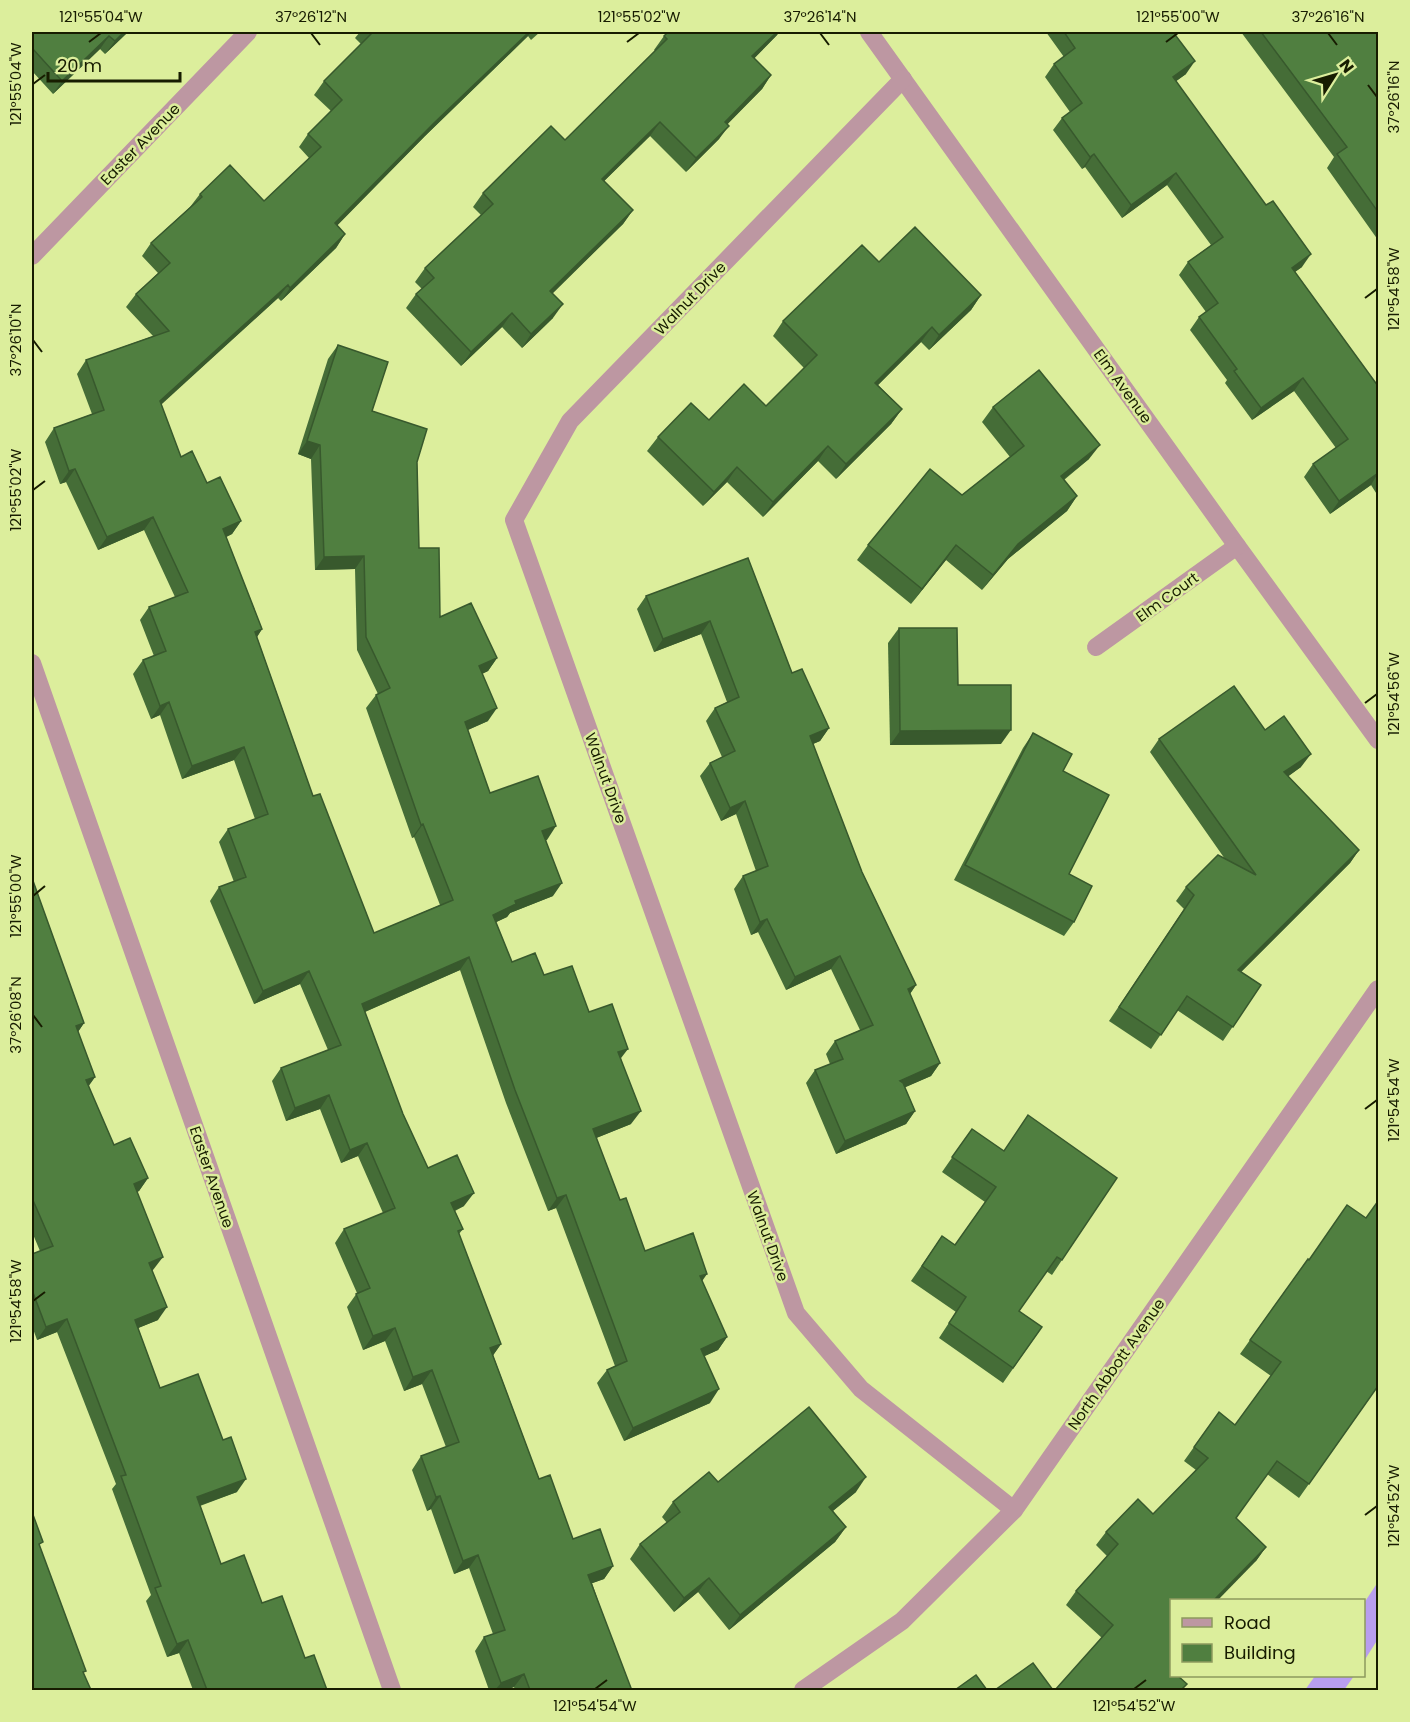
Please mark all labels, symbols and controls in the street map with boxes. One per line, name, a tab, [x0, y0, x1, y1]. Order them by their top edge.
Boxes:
text: 121°55'04"W	[59, 6, 143, 27]
text: 37°26'12"N	[275, 6, 347, 27]
text: 121°55'02"W	[598, 6, 681, 27]
text: 37°26'14"N	[784, 6, 856, 27]
text: 121°55'00"W	[1136, 6, 1220, 27]
text: 37°26'16"N	[1292, 6, 1364, 27]
text: 121°55'04"W	[5, 42, 26, 126]
scale bar	[48, 45, 180, 83]
north arrow	[1305, 45, 1365, 105]
text: 20 m	[57, 53, 102, 78]
text: N	[1334, 55, 1359, 78]
text: 37°26'16"N	[1383, 61, 1404, 133]
street label: Easter Avenue	[96, 98, 184, 190]
text: 121°54'58"W	[1383, 247, 1404, 331]
street label: Walnut Drive	[650, 257, 730, 339]
text: 37°26'10"N	[5, 304, 26, 376]
street label: Elm Avenue	[1089, 345, 1157, 427]
text: 121°55'02"W	[5, 448, 26, 531]
street label: Elm Court	[1131, 567, 1203, 627]
text: 121°54'56"W	[1383, 652, 1404, 736]
street label: Walnut Drive	[580, 730, 632, 826]
text: 121°55'00"W	[5, 854, 26, 938]
text: 37°26'08"N	[5, 976, 26, 1054]
text: 121°54'54"W	[1383, 1058, 1404, 1142]
street label: Easter Avenue	[185, 1123, 239, 1231]
street label: Walnut Drive	[742, 1188, 794, 1284]
text: 121°54'58"W	[5, 1259, 26, 1343]
street label: North Abbott Avenue	[1063, 1294, 1169, 1434]
text: 121°54'52"W	[1383, 1464, 1404, 1547]
legend	[1170, 1599, 1365, 1677]
text: Road	[1224, 1610, 1271, 1635]
text: Building	[1224, 1640, 1296, 1665]
text: 121°54'54"W	[553, 1695, 637, 1716]
text: 121°54'52"W	[1093, 1695, 1176, 1716]

